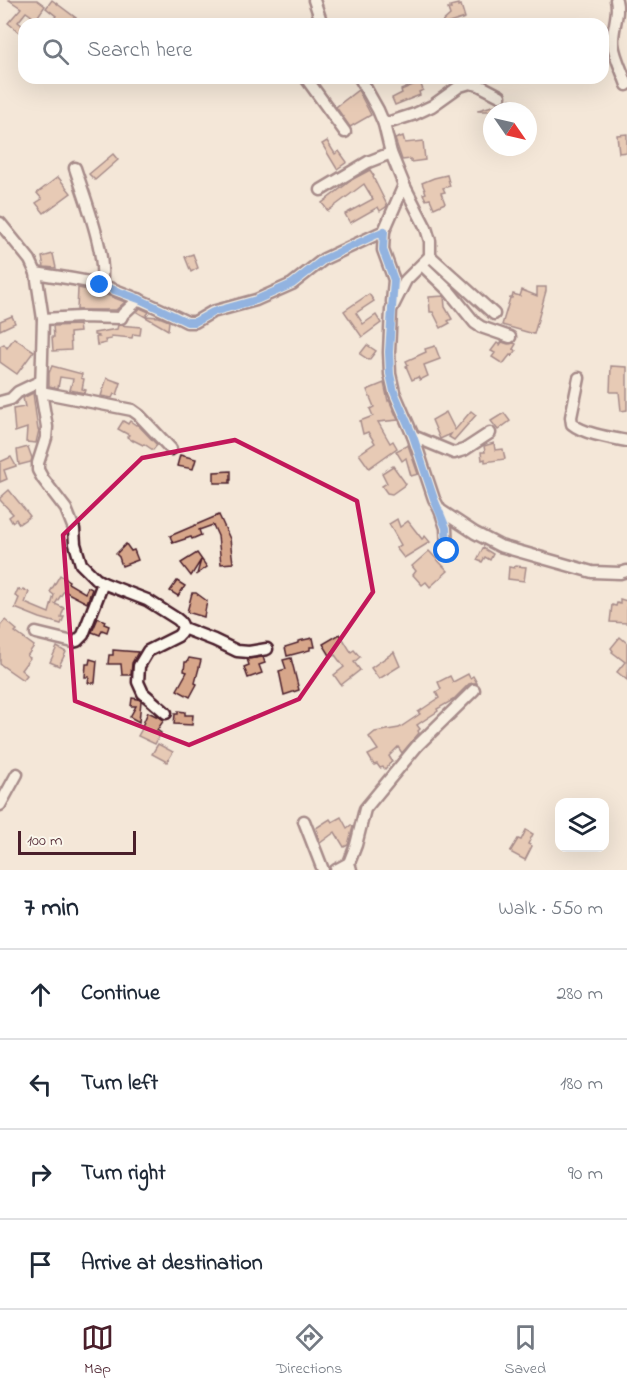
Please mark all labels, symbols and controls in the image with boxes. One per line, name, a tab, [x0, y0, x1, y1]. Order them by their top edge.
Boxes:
search box	[18, 18, 609, 84]
icon: search	[39, 35, 72, 68]
text: Search here	[87, 35, 192, 67]
north arrow	[483, 102, 537, 156]
route end	[86, 271, 112, 297]
route start	[433, 537, 459, 563]
map controls	[555, 798, 609, 852]
button: layers	[555, 798, 609, 852]
scale bar	[18, 828, 136, 856]
text: 100 m	[27, 829, 62, 853]
text: 7 min	[24, 890, 79, 928]
text: Walk · 550 m	[498, 895, 603, 924]
icon: ahead	[24, 978, 57, 1011]
text: Continue	[81, 978, 160, 1010]
text: 280 m	[556, 980, 603, 1009]
icon: left	[24, 1068, 57, 1101]
text: Turn left	[81, 1068, 158, 1100]
text: 180 m	[560, 1070, 603, 1099]
icon: right	[24, 1158, 57, 1191]
text: Turn right	[81, 1158, 166, 1190]
text: 90 m	[568, 1160, 603, 1189]
icon: arrive	[24, 1248, 57, 1281]
text: Arrive at destination	[81, 1248, 263, 1280]
tab: Map	[81, 1321, 114, 1381]
tab: Directions	[276, 1321, 342, 1381]
tab: Saved	[504, 1321, 546, 1381]

